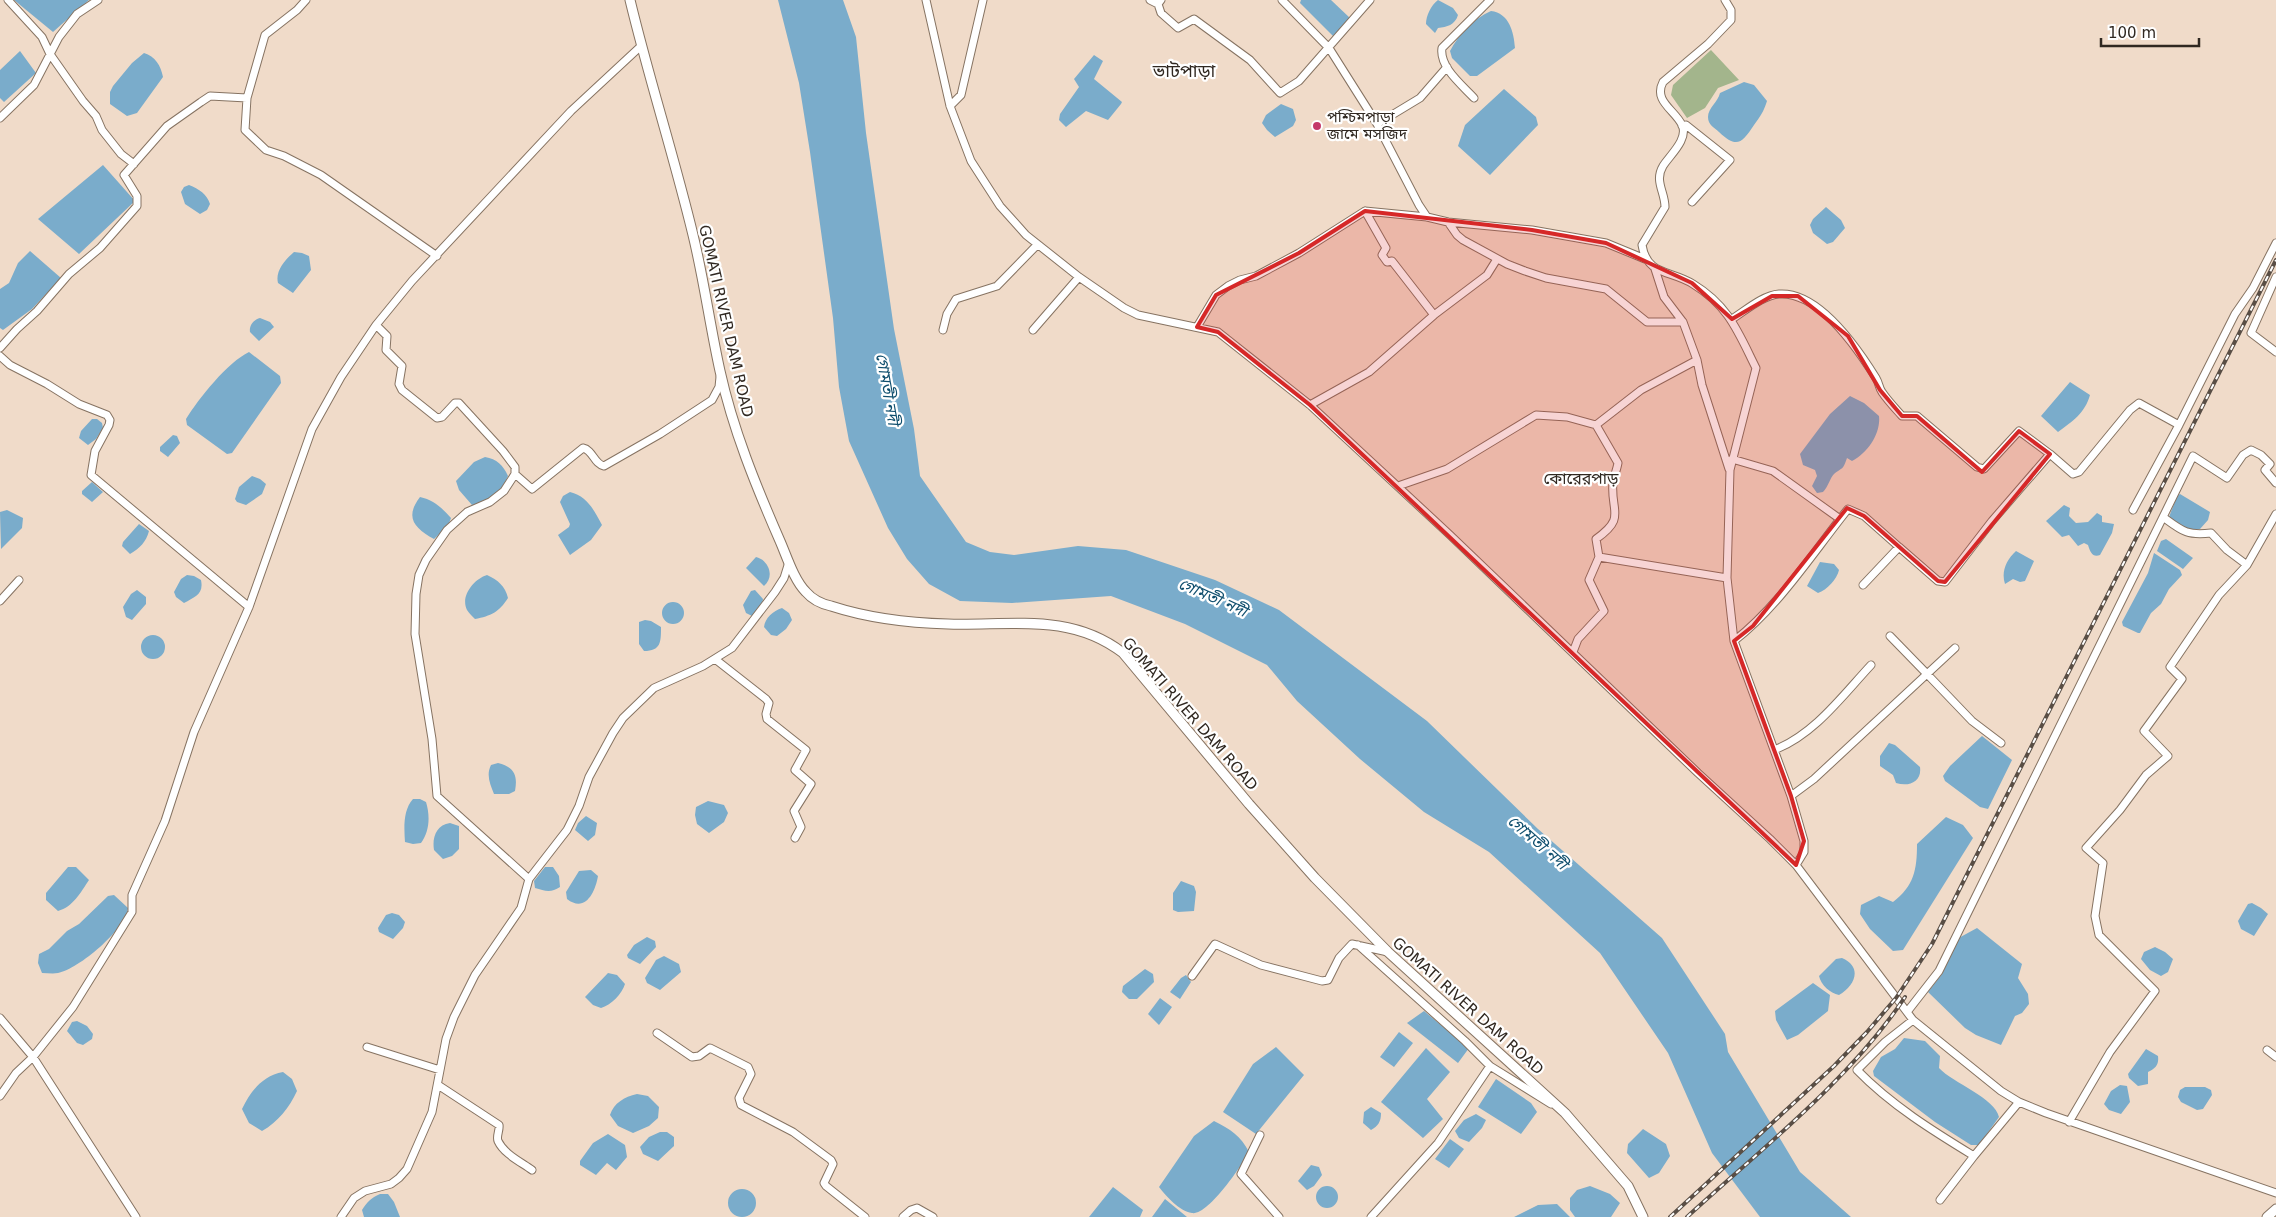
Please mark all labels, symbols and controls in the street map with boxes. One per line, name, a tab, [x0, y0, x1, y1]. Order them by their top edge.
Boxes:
scale bar	[2101, 15, 2198, 47]
text: 100 m	[2108, 24, 2156, 42]
district label: ভাটপাড়া	[1152, 60, 1215, 81]
place label: পশ্চিমপাড়া জামে মসজিদ	[1326, 108, 1408, 143]
marker: পশ্চিমপাড়া জামে মসজিদ	[1311, 120, 1323, 132]
street label: GOMATI RIVER DAM ROAD	[695, 223, 757, 419]
water label: গোমতী নদী	[872, 352, 904, 429]
district label: কোরেরপাড়	[1544, 469, 1619, 488]
water label: গোমতী নদী	[1176, 574, 1252, 622]
street label: GOMATI RIVER DAM ROAD	[1119, 634, 1261, 794]
water label: গোমতী নদী	[1504, 811, 1573, 875]
street label: GOMATI RIVER DAM ROAD	[1389, 934, 1547, 1078]

